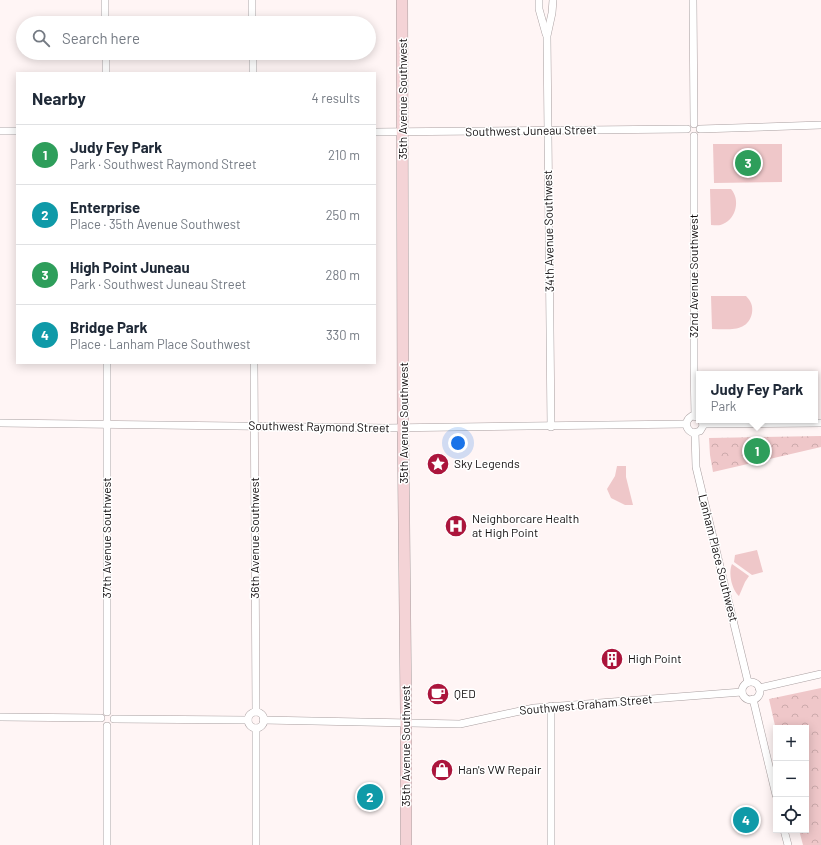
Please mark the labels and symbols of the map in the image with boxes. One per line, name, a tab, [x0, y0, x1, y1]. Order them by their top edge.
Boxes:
street label: 35th Avenue Southwest	[395, 38, 409, 160]
street label: Southwest Juneau Street	[465, 122, 597, 138]
pin: 3	[735, 148, 761, 178]
street label: 34th Avenue Southwest	[540, 170, 556, 292]
street label: 32nd Avenue Southwest	[686, 214, 700, 338]
street label: 35th Avenue Southwest	[396, 362, 410, 484]
street label: Southwest Raymond Street	[248, 418, 390, 434]
your location	[448, 433, 468, 453]
pin: 1	[744, 436, 770, 466]
place icon: Sky Legends	[425, 451, 451, 477]
place label: Sky Legends	[454, 456, 520, 470]
street label: 37th Avenue Southwest	[99, 477, 113, 599]
street label: 36th Avenue Southwest	[247, 477, 261, 599]
street label: Lanham Place Southwest	[696, 493, 742, 623]
place label: Neighborcare Health at High Point	[472, 511, 579, 539]
hospital icon: Neighborcare Health at High Point	[443, 513, 469, 539]
building icon: High Point	[599, 646, 625, 672]
place label: High Point	[628, 651, 682, 665]
cafe icon: QED	[425, 681, 451, 707]
street label: 35th Avenue Southwest	[398, 685, 412, 807]
place label: QED	[454, 686, 476, 700]
street label: Southwest Graham Street	[519, 691, 653, 717]
shop icon: Han's VW Repair	[429, 757, 455, 783]
place label: Han's VW Repair	[458, 762, 542, 776]
pin: 2	[357, 782, 383, 812]
pin: 4	[733, 805, 759, 835]

